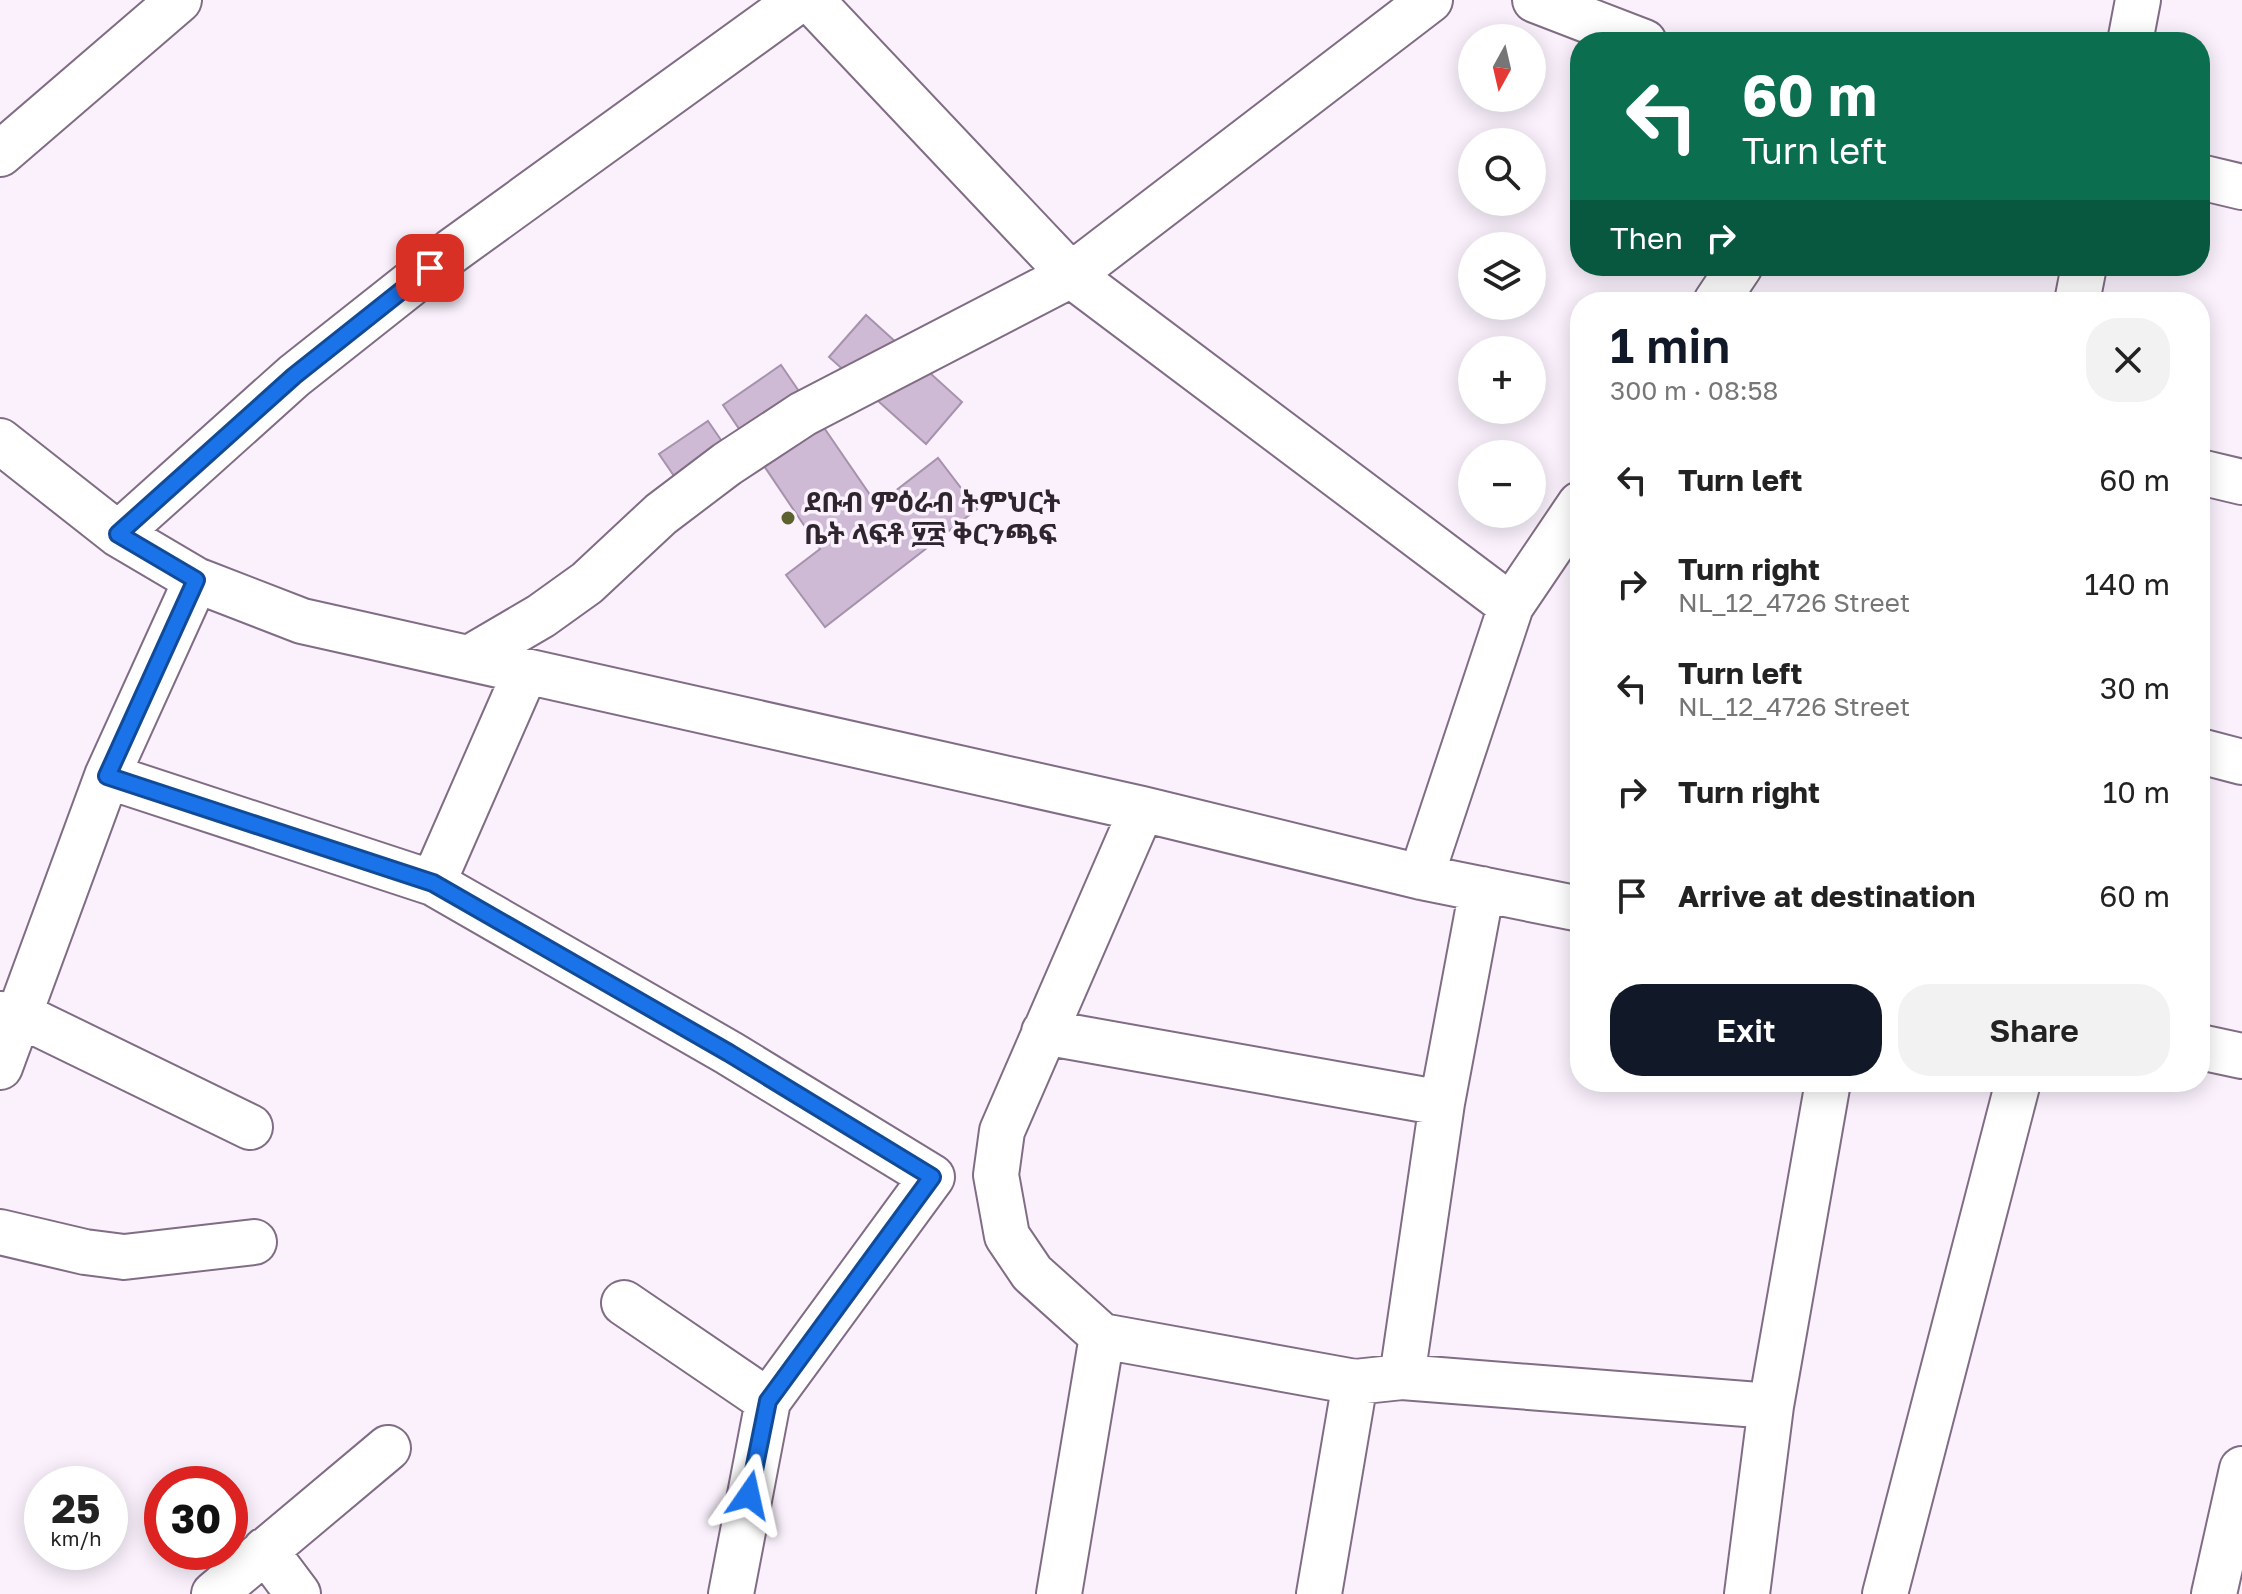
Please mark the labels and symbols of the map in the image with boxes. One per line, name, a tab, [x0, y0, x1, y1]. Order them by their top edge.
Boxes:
north arrow	[1458, 24, 1546, 112]
pin	[396, 234, 464, 302]
place label: ደቡብ ምዕራብ ትምህርት ቤት ላፍቶ ፶፰ ቅርንጫፍ	[804, 485, 1060, 550]
marker: ደቡብ ምዕራብ ትምህርት ቤት ላፍቶ ፶፰ ቅርንጫፍ	[779, 509, 797, 527]
position arrow	[707, 1453, 791, 1537]
speed limit sign: 30	[144, 1466, 248, 1570]

